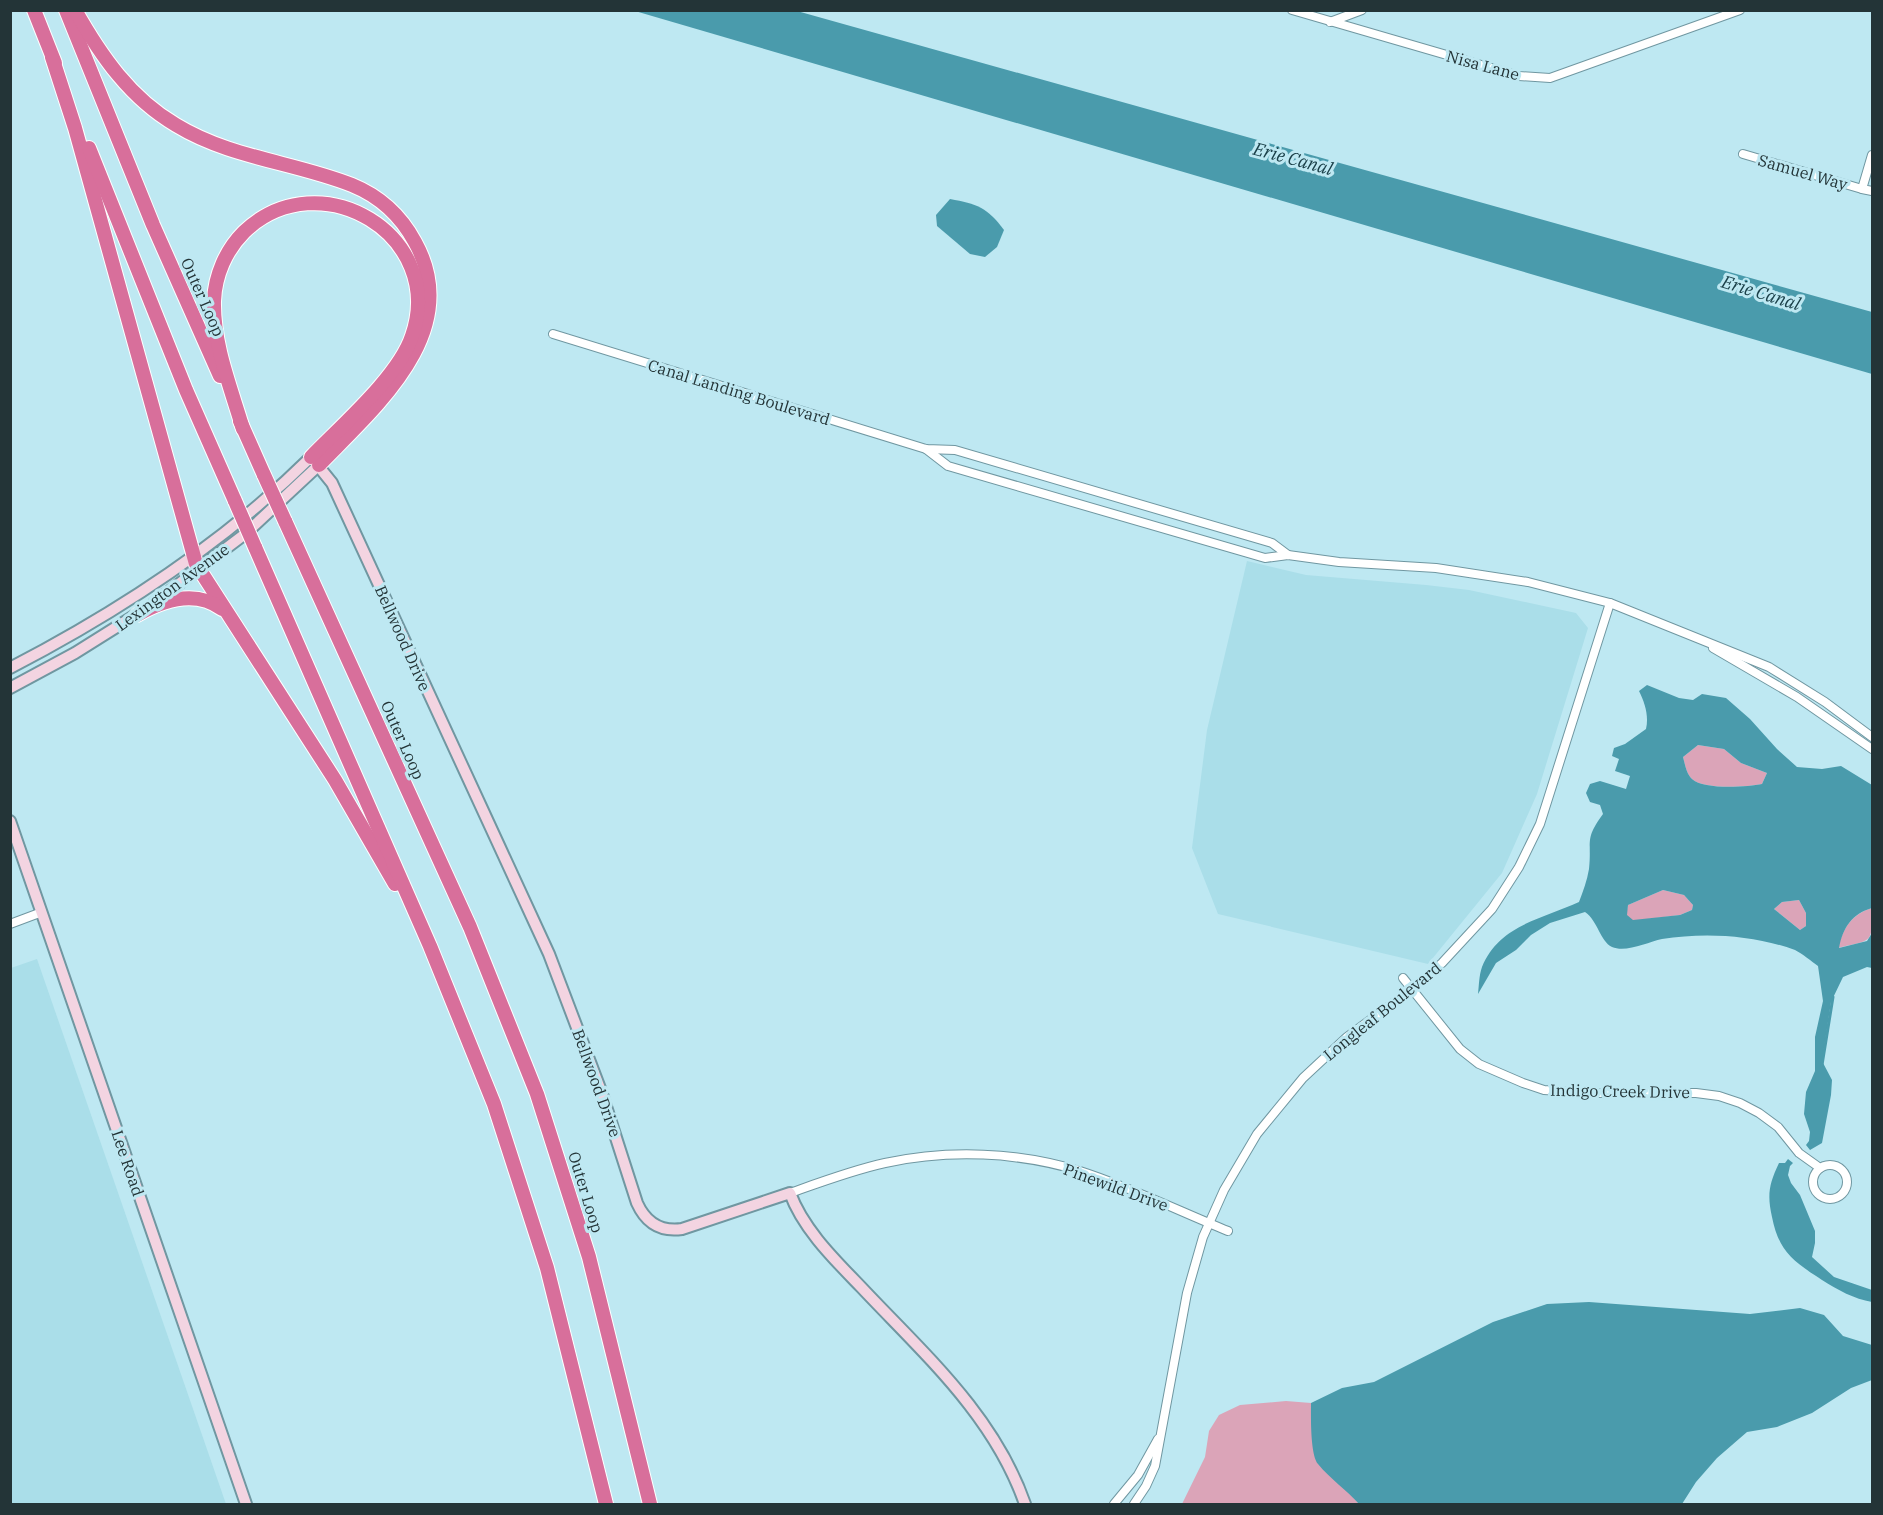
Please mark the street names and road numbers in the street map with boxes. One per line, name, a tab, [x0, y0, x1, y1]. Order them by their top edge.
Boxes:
street label: Nisa Lane	[1444, 46, 1522, 84]
street label: Samuel Way	[1756, 150, 1850, 194]
street label: Outer Loop	[177, 255, 229, 340]
street label: Canal Landing Boulevard	[646, 355, 833, 429]
street label: Lexington Avenue	[111, 539, 233, 635]
street label: Bellwood Drive	[371, 582, 435, 694]
street label: Outer Loop	[377, 698, 429, 783]
street label: Longleaf Boulevard	[1319, 957, 1445, 1065]
street label: Bellwood Drive	[568, 1026, 626, 1140]
street label: Indigo Creek Drive	[1550, 1080, 1690, 1102]
street label: Lee Road	[107, 1127, 149, 1199]
street label: Outer Loop	[564, 1149, 608, 1235]
street label: Pinewild Drive	[1061, 1159, 1171, 1215]

